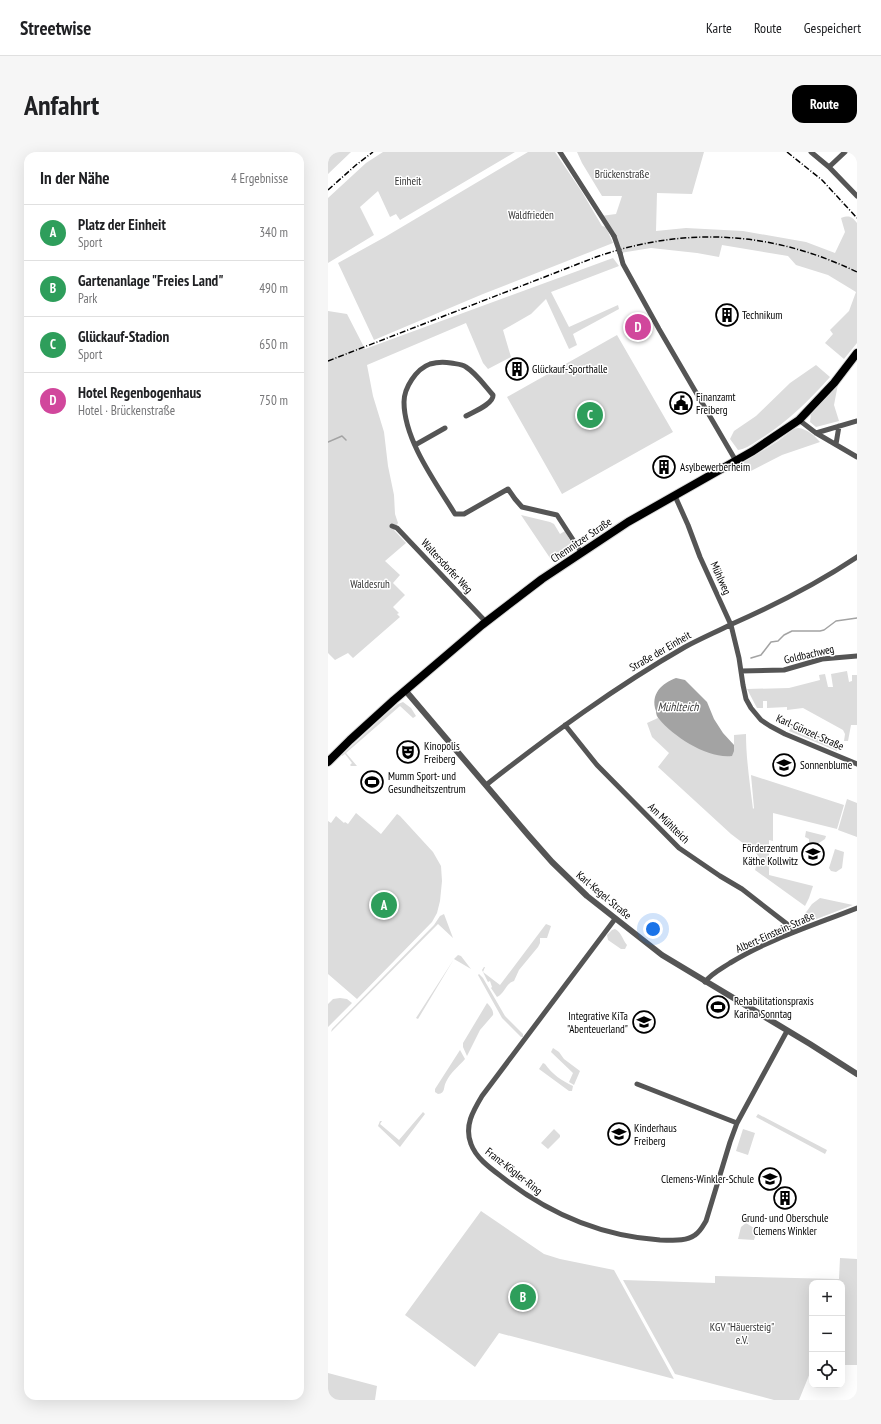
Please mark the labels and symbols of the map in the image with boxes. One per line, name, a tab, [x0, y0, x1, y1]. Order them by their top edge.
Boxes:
park label: Brückenstraße	[595, 167, 650, 181]
park label: Einheit	[395, 174, 421, 188]
park label: Waldfrieden	[508, 208, 554, 222]
building icon: Technikum	[714, 302, 740, 328]
place label: Technikum	[742, 308, 782, 322]
pin: D	[625, 312, 651, 342]
building icon: Glückauf-Sporthalle	[504, 356, 530, 382]
place label: Glückauf-Sporthalle	[532, 362, 608, 376]
public building icon: Finanzamt Freiberg	[668, 390, 694, 416]
place label: Finanzamt Freiberg	[696, 390, 736, 417]
pin: C	[577, 400, 603, 430]
building icon: Asylbewerberheim	[651, 454, 677, 480]
place label: Asylbewerberheim	[680, 460, 750, 474]
street label: Chemnitzer Straße	[548, 514, 615, 566]
street label: Waltersdorfer Weg	[418, 536, 476, 596]
street label: Mühlweg	[708, 559, 735, 597]
park label: Waldesruh	[350, 577, 390, 591]
street label: Straße der Einheit	[627, 628, 693, 674]
street label: Goldbachweg	[783, 641, 836, 667]
water label: Mühlteich	[657, 699, 699, 714]
street label: Karl-Günzel-Straße	[774, 711, 846, 753]
theatre icon: Kinopolis Freiberg	[395, 739, 421, 765]
place label: Kinopolis Freiberg	[424, 739, 460, 766]
school or university icon: Sonnenblume	[771, 752, 797, 778]
place label: Sonnenblume	[800, 758, 853, 772]
sports icon: Mumm Sport- und Gesundheitszentrum	[359, 769, 385, 795]
place label: Mumm Sport- und Gesundheitszentrum	[388, 769, 466, 796]
street label: Am Mühlteich	[645, 800, 693, 846]
place label: Förderzentrum Käthe Kollwitz	[742, 841, 798, 868]
school or university icon: Förderzentrum Käthe Kollwitz	[800, 841, 826, 867]
street label: Karl-Kegel-Straße	[573, 868, 635, 922]
pin: A	[371, 890, 397, 920]
street label: Albert-Einstein-Straße	[733, 908, 817, 956]
your location	[643, 919, 663, 939]
sports icon: Rehabilitationspraxis Karina Sonntag	[705, 994, 731, 1020]
place label: Rehabilitationspraxis Karina Sonntag	[734, 994, 814, 1021]
place label: Integrative KiTa "Abenteuerland"	[567, 1009, 628, 1036]
school or university icon: Integrative KiTa "Abenteuerland"	[631, 1009, 657, 1035]
school or university icon: Kinderhaus Freiberg	[606, 1121, 632, 1147]
place label: Kinderhaus Freiberg	[634, 1121, 677, 1148]
street label: Franz-Kögler-Ring	[483, 1144, 546, 1198]
school or university icon: Clemens-Winkler-Schule	[757, 1166, 783, 1192]
place label: Clemens-Winkler-Schule	[661, 1172, 754, 1186]
building icon: Grund- und Oberschule Clemens Winkler	[772, 1185, 798, 1211]
place label: Grund- und Oberschule Clemens Winkler	[741, 1211, 829, 1238]
pin: B	[510, 1282, 536, 1312]
park label: KGV "Häuersteig" e.V.	[710, 1320, 774, 1347]

